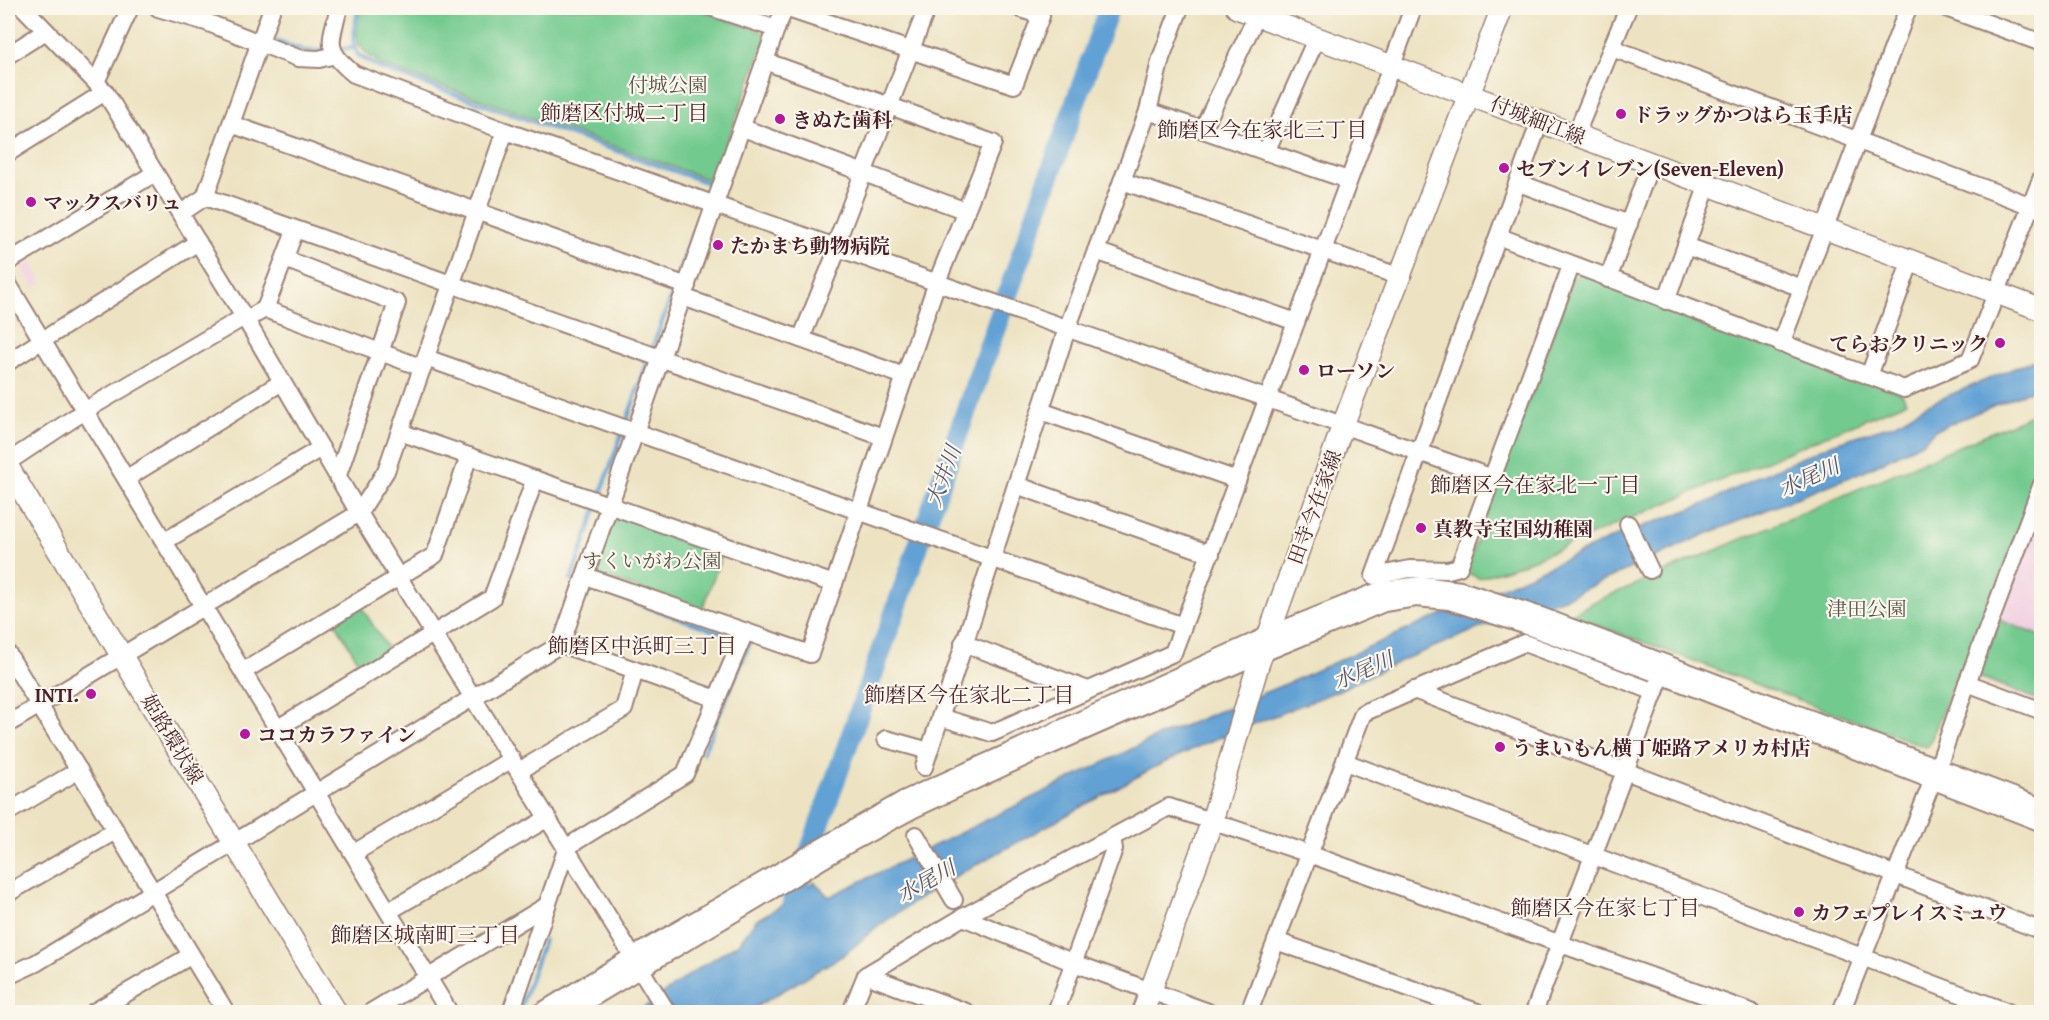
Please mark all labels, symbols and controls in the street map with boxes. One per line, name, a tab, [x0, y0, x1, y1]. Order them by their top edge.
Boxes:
park label: 付城公園	[628, 70, 708, 99]
street label: 付城細江線	[1486, 89, 1590, 151]
district label: 飾磨区付城二丁目	[540, 97, 708, 128]
place label: ドラッグかつはら玉手店	[1633, 100, 1853, 129]
place label: きぬた歯科	[792, 105, 892, 134]
marker: ドラッグかつはら玉手店	[1614, 107, 1628, 121]
marker: きぬた歯科	[773, 112, 787, 126]
district label: 飾磨区今在家北三丁目	[1157, 114, 1367, 145]
place label: セブンイレブン(Seven-Eleven)	[1516, 154, 1784, 183]
marker: セブンイレブン(Seven-Eleven)	[1497, 161, 1511, 175]
place label: マックスバリュ	[43, 188, 181, 217]
marker: マックスバリュ	[24, 195, 38, 209]
place label: たかまち動物病院	[730, 231, 890, 260]
marker: たかまち動物病院	[711, 238, 725, 252]
place label: てらおクリニック	[1829, 329, 1988, 358]
marker: てらおクリニック	[1993, 336, 2007, 350]
place label: ローソン	[1316, 356, 1395, 385]
marker: ローソン	[1297, 363, 1311, 377]
water label: 大井川	[918, 439, 969, 511]
street label: 田寺今在家線	[1280, 446, 1348, 568]
water label: 水尾川	[1774, 449, 1846, 504]
district label: 飾磨区今在家北一丁目	[1430, 469, 1640, 500]
place label: 真教寺宝国幼稚園	[1433, 514, 1593, 543]
marker: 真教寺宝国幼稚園	[1414, 521, 1428, 535]
park label: すくいがわ公園	[582, 546, 722, 575]
park label: 津田公園	[1827, 594, 1907, 623]
district label: 飾磨区中浜町三丁目	[548, 630, 737, 661]
water label: 水尾川	[1328, 643, 1400, 697]
district label: 飾磨区今在家北二丁目	[864, 679, 1074, 710]
place label: INTI.	[35, 680, 79, 709]
marker: INTI.	[84, 687, 98, 701]
street label: 姫路環状線	[135, 689, 211, 789]
place label: ココカラファイン	[257, 720, 417, 749]
marker: ココカラファイン	[238, 727, 252, 741]
place label: うまいもん横丁姫路アメリカ村店	[1512, 733, 1811, 762]
marker: うまいもん横丁姫路アメリカ村店	[1493, 740, 1507, 754]
water label: 水尾川	[891, 851, 963, 910]
district label: 飾磨区今在家七丁目	[1511, 892, 1700, 923]
place label: カフェプレイスミュウ	[1811, 898, 2008, 927]
marker: カフェプレイスミュウ	[1792, 905, 1806, 919]
district label: 飾磨区城南町三丁目	[331, 919, 520, 950]

